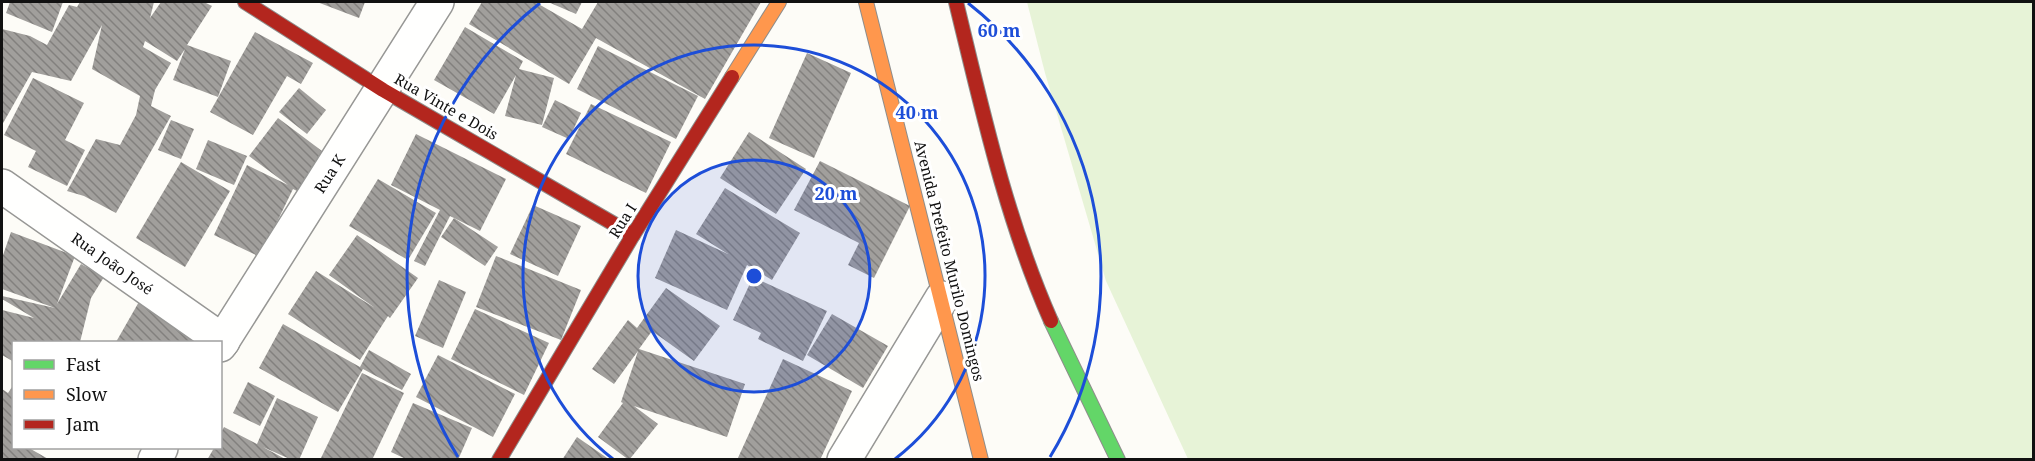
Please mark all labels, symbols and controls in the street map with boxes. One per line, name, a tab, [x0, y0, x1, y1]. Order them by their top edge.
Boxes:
text: 60 m	[978, 18, 1021, 42]
street label: Rua Vinte e Dois	[391, 68, 502, 144]
text: 40 m	[896, 100, 939, 124]
street label: Avenida Prefeito Murilo Domingos	[910, 138, 990, 383]
street label: Rua K	[309, 150, 349, 197]
text: 20 m	[815, 181, 858, 205]
street label: Rua I	[604, 199, 640, 242]
street label: Rua João José	[68, 228, 157, 299]
centre of rings	[744, 266, 764, 286]
legend	[12, 341, 222, 449]
text: Fast	[66, 352, 101, 376]
text: Slow	[66, 382, 108, 406]
text: Jam	[65, 412, 100, 436]

